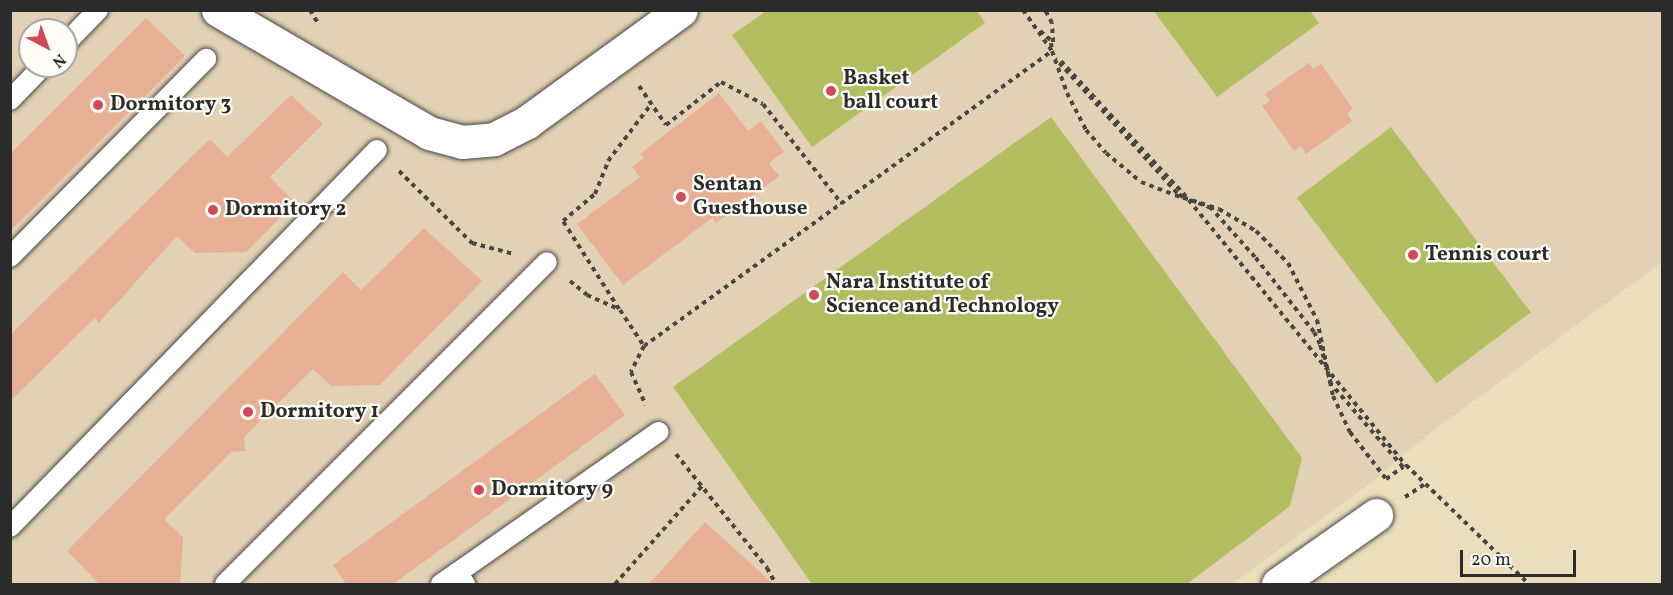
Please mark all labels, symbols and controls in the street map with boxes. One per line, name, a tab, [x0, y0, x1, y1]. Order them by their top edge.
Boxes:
north arrow	[18, 18, 78, 78]
text: N	[47, 48, 70, 72]
place label: Basket ball court	[843, 66, 938, 116]
marker: Basket ball court	[824, 84, 838, 98]
place label: Dormitory 3	[110, 92, 231, 118]
marker: Dormitory 3	[91, 98, 105, 112]
place label: Sentan Guesthouse	[693, 172, 808, 222]
marker: Sentan Guesthouse	[674, 190, 688, 204]
place label: Dormitory 2	[225, 197, 347, 223]
marker: Dormitory 2	[206, 203, 220, 217]
place label: Tennis court	[1425, 242, 1549, 268]
marker: Tennis court	[1406, 248, 1420, 262]
place label: Nara Institute of Science and Technology	[826, 270, 1059, 320]
marker: Nara Institute of Science and Technology	[807, 288, 821, 302]
place label: Dormitory 1	[260, 399, 379, 425]
marker: Dormitory 1	[241, 405, 255, 419]
place label: Dormitory 9	[491, 477, 613, 503]
marker: Dormitory 9	[472, 483, 486, 497]
scale bar	[1463, 538, 1578, 576]
text: 20 m	[1471, 548, 1511, 573]

